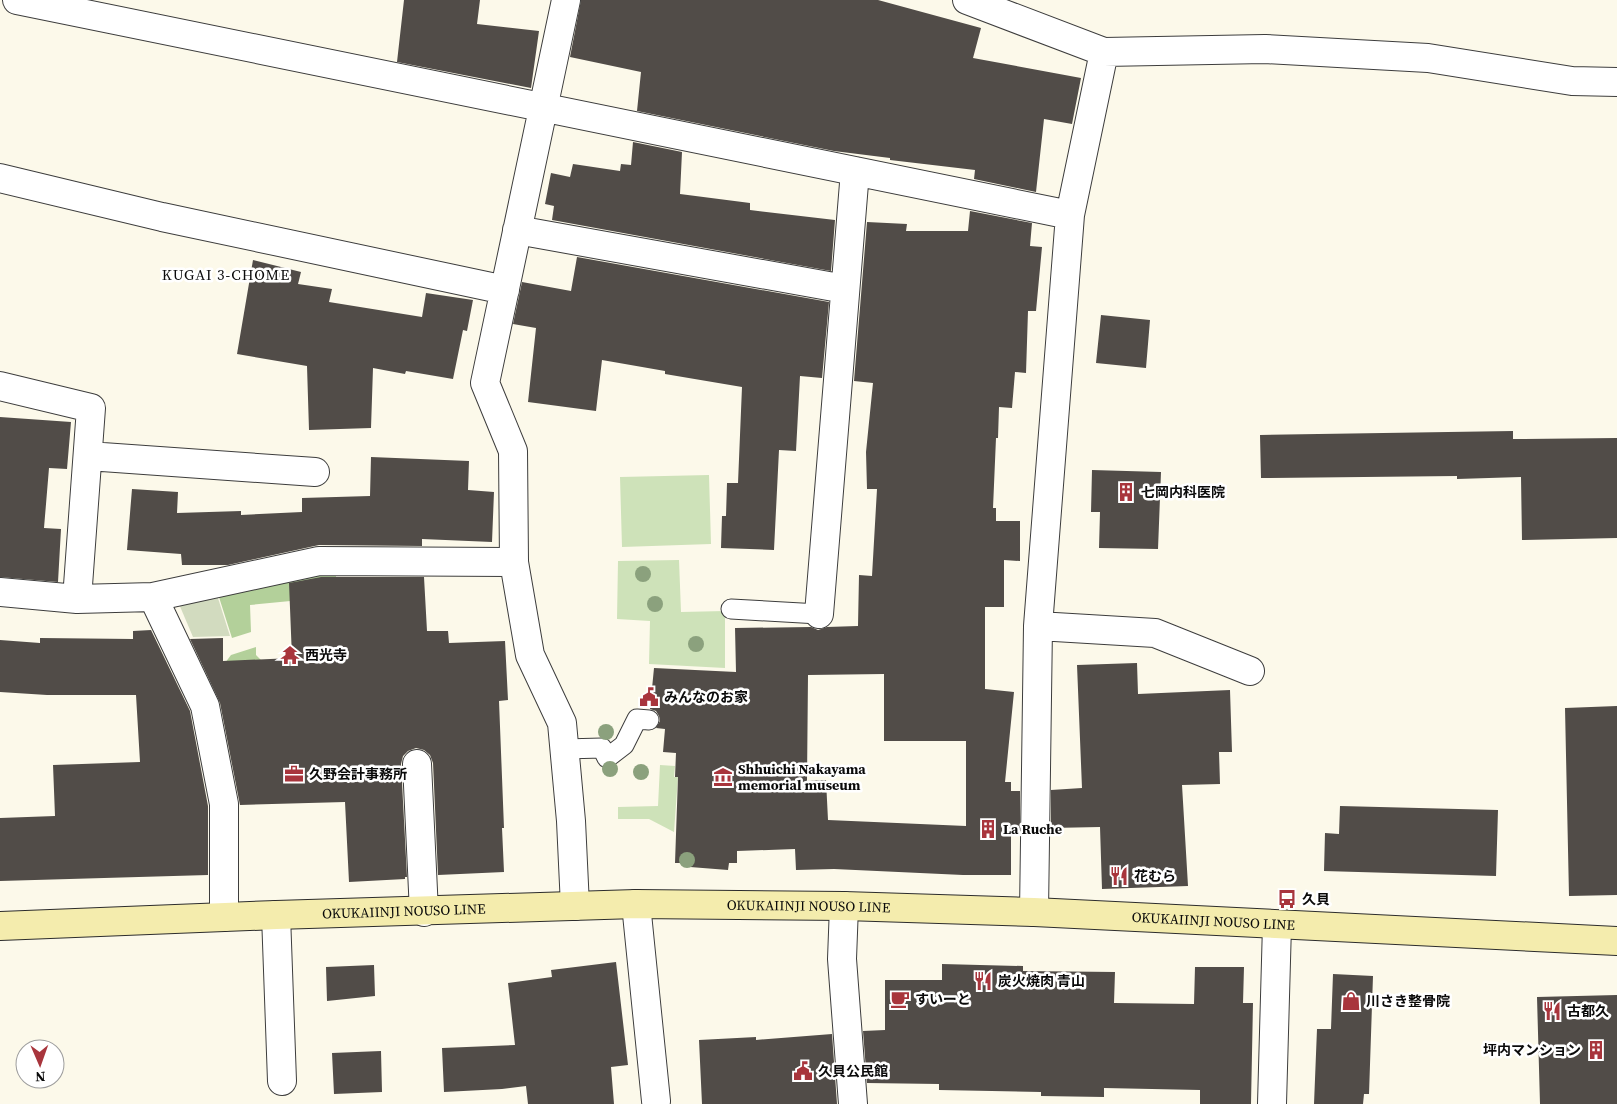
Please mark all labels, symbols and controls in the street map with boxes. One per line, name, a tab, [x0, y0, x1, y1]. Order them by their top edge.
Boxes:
district label: KUGAI 3-CHOME	[162, 264, 290, 285]
building icon: 七岡内科医院	[1115, 481, 1137, 503]
place label: 七岡内科医院	[1141, 482, 1225, 502]
temple icon: 西光寺	[279, 644, 301, 666]
place label: 西光寺	[305, 645, 347, 665]
public building icon: みんなのお家	[638, 686, 660, 708]
place label: みんなのお家	[664, 687, 748, 707]
place label: Shhuichi Nakayama memorial museum	[738, 759, 866, 795]
office icon: 久野会計事務所	[283, 763, 305, 785]
place label: 久野会計事務所	[309, 764, 407, 784]
museum icon: Shhuichi Nakayama memorial museum	[712, 766, 734, 788]
building icon: La Ruche	[977, 818, 999, 840]
place label: La Ruche	[1003, 819, 1062, 839]
restaurant icon: 花むら	[1108, 865, 1130, 887]
place label: 花むら	[1134, 866, 1176, 886]
bus stop icon: 久貝	[1276, 888, 1298, 910]
place label: 久貝	[1302, 889, 1330, 909]
street label: OKUKAIINJI NOUSO LINE	[727, 895, 891, 917]
street label: OKUKAIINJI NOUSO LINE	[322, 899, 486, 924]
street label: OKUKAIINJI NOUSO LINE	[1131, 907, 1295, 935]
restaurant icon: 炭火焼肉 青山	[972, 970, 994, 992]
place label: 炭火焼肉 青山	[998, 971, 1085, 991]
cafe icon: すいーと	[889, 988, 911, 1010]
place label: すいーと	[915, 989, 971, 1009]
shop icon: 川さき整骨院	[1340, 990, 1362, 1012]
place label: 川さき整骨院	[1366, 991, 1450, 1011]
restaurant icon: 古都久	[1541, 1000, 1563, 1022]
place label: 古都久	[1567, 1001, 1609, 1021]
north arrow	[15, 1039, 65, 1089]
building icon: 坪内マンション	[1585, 1039, 1607, 1061]
place label: 坪内マンション	[1483, 1040, 1581, 1060]
public building icon: 久貝公民館	[792, 1060, 814, 1082]
place label: 久貝公民館	[818, 1061, 888, 1081]
text: N	[35, 1067, 46, 1087]

